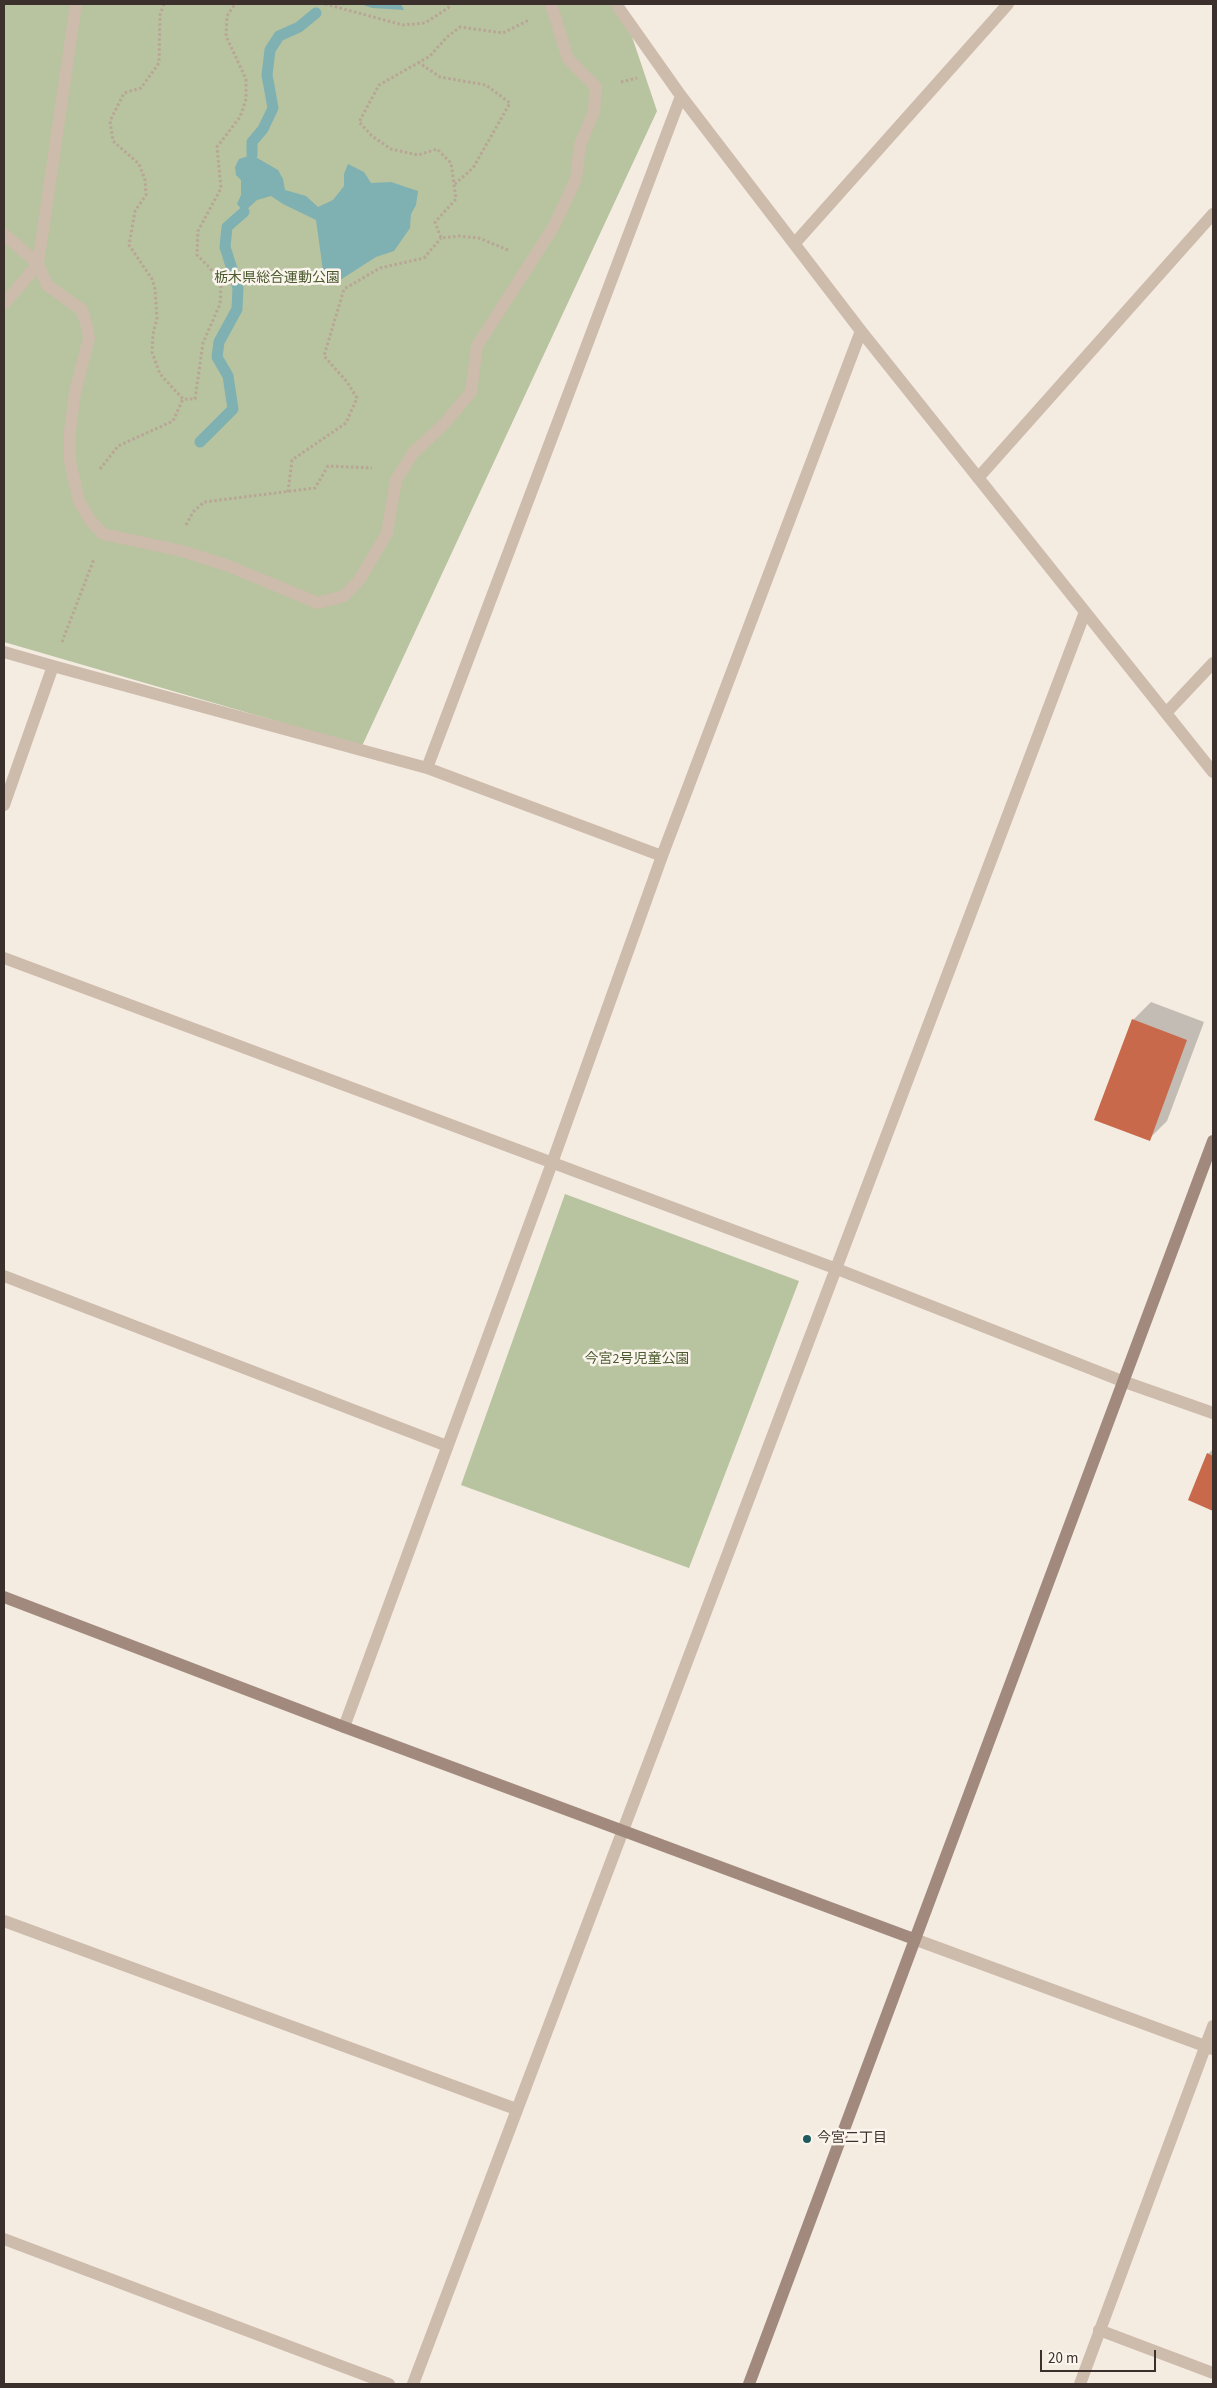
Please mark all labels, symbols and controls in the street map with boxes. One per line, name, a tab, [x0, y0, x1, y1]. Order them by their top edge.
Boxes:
park label: 栃木県総合運動公園	[214, 271, 340, 287]
park label: 今宮2号児童公園	[585, 1352, 689, 1368]
place label: 今宮二丁目	[817, 2131, 887, 2147]
marker: 今宮二丁目	[801, 2133, 813, 2145]
scale bar	[1042, 2340, 1158, 2372]
text: 20 m	[1048, 2348, 1078, 2369]

